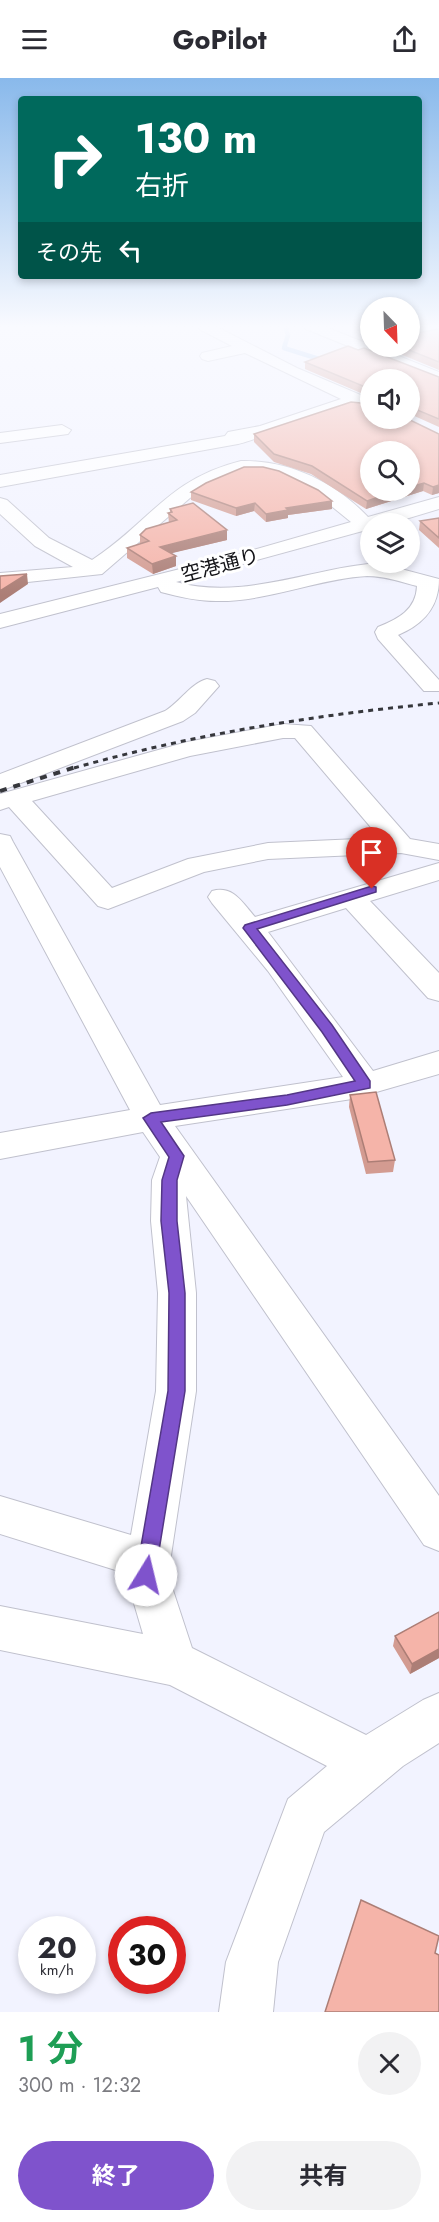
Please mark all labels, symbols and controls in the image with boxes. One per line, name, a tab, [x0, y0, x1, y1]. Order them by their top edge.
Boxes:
text: GoPilot	[173, 20, 267, 59]
icon: menu	[18, 23, 51, 56]
icon: share	[388, 23, 421, 56]
text: 130 m	[135, 108, 257, 169]
icon: right	[36, 120, 114, 198]
text: 右折	[135, 166, 189, 205]
icon: left	[114, 234, 147, 267]
text: その先	[36, 236, 102, 268]
north arrow	[360, 297, 420, 357]
map controls	[360, 297, 420, 573]
button: sound	[360, 369, 420, 429]
button: search	[360, 441, 420, 501]
button: layers	[360, 513, 420, 573]
street label: 空港通り	[178, 541, 263, 590]
pin	[346, 827, 397, 889]
icon: arrive	[355, 836, 388, 869]
position arrow	[114, 1543, 178, 1607]
speed limit sign: 30	[108, 1916, 186, 1994]
text: 20	[37, 1926, 77, 1969]
text: km/h	[40, 1959, 74, 1981]
text: 1 分	[18, 2022, 83, 2074]
button: close	[358, 2032, 421, 2095]
text: 300 m · 12:32	[18, 2071, 141, 2100]
button: 終了	[18, 2141, 214, 2210]
button: 共有	[226, 2141, 421, 2210]

